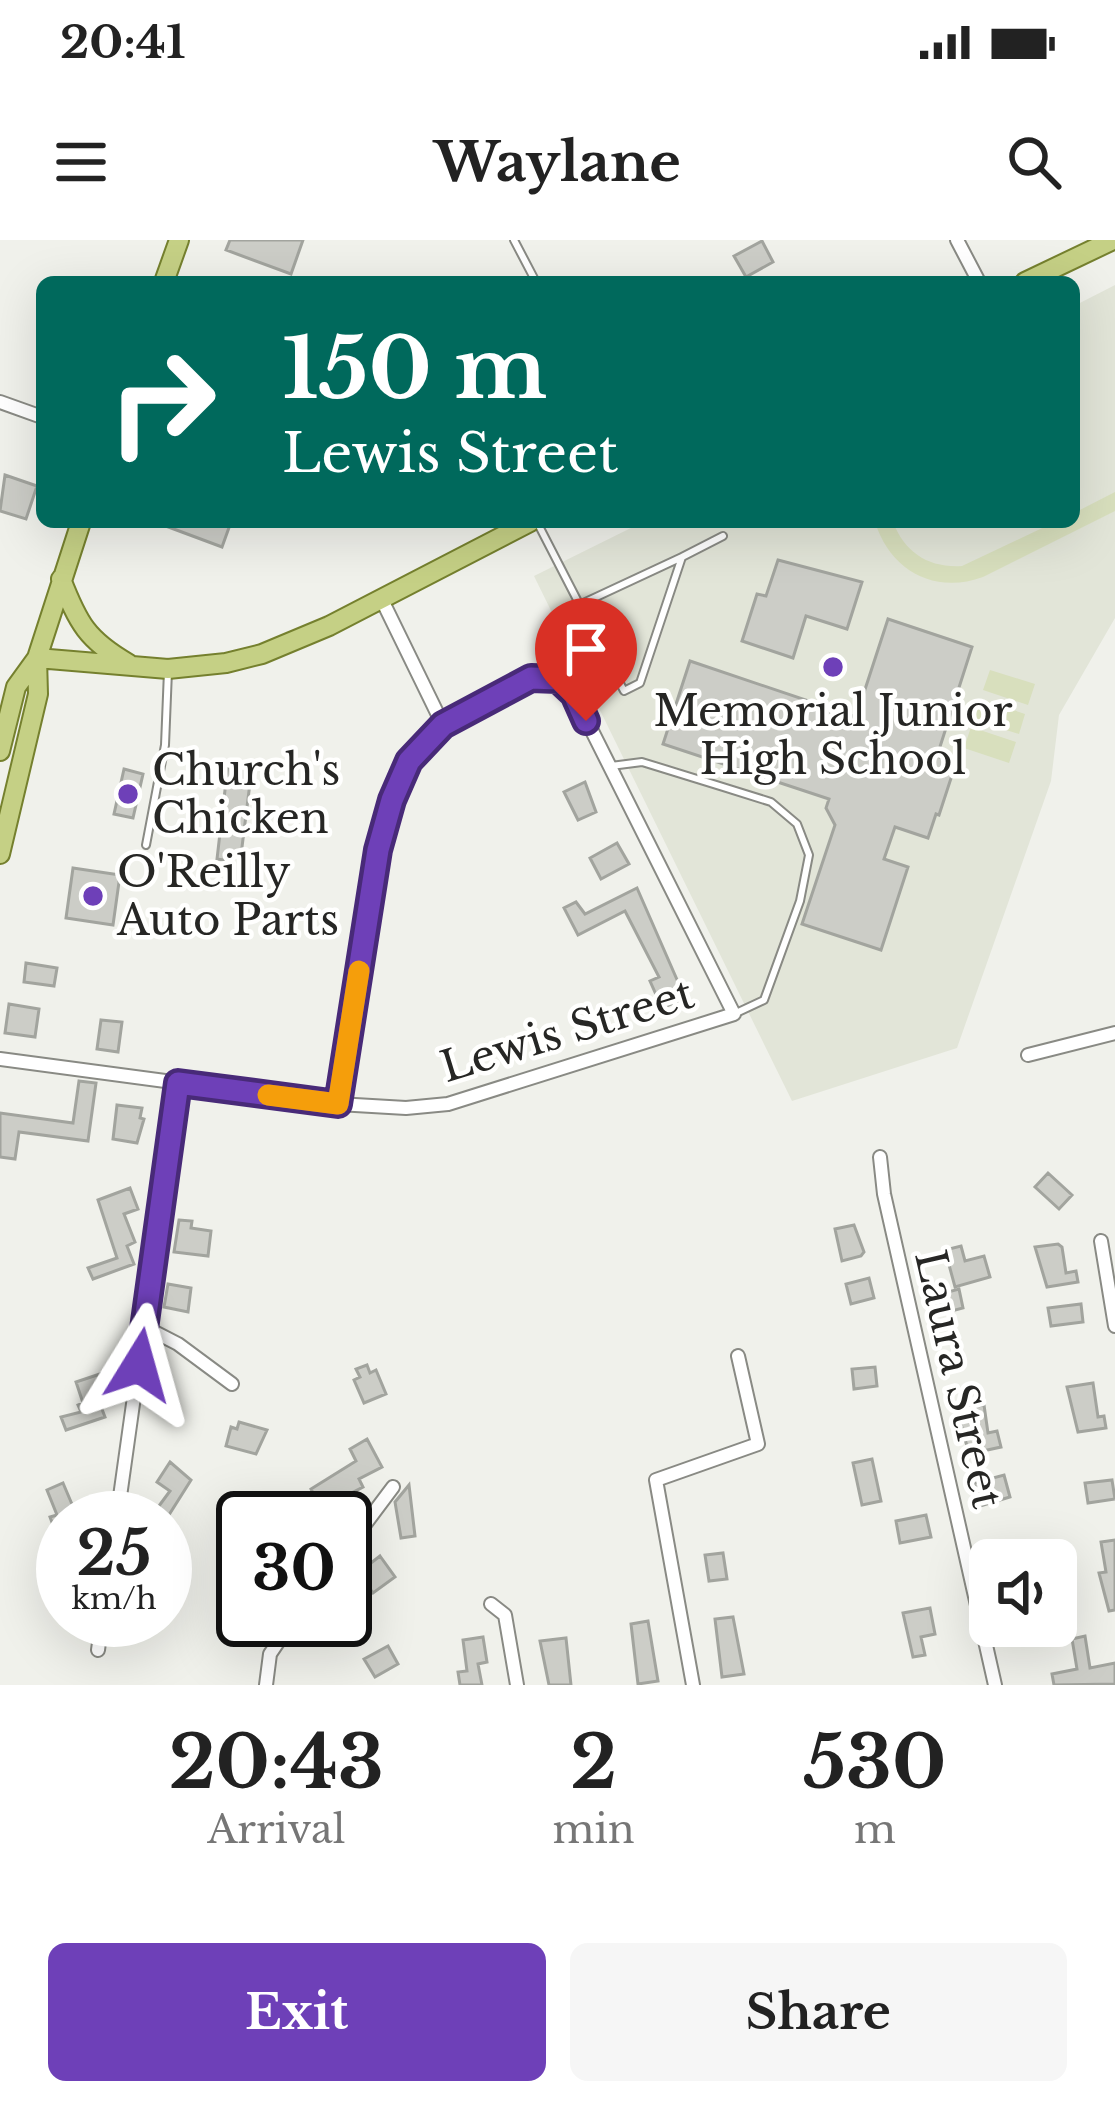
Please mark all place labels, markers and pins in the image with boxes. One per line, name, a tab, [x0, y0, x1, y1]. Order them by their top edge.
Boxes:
pin	[535, 598, 637, 721]
marker: Memorial Junior High School	[820, 654, 846, 680]
place label: Memorial Junior High School	[653, 685, 1013, 785]
place label: Church's Chicken	[152, 744, 340, 844]
marker: Church's Chicken	[115, 781, 141, 807]
place label: O'Reilly Auto Parts	[116, 846, 339, 946]
marker: O'Reilly Auto Parts	[80, 883, 106, 909]

